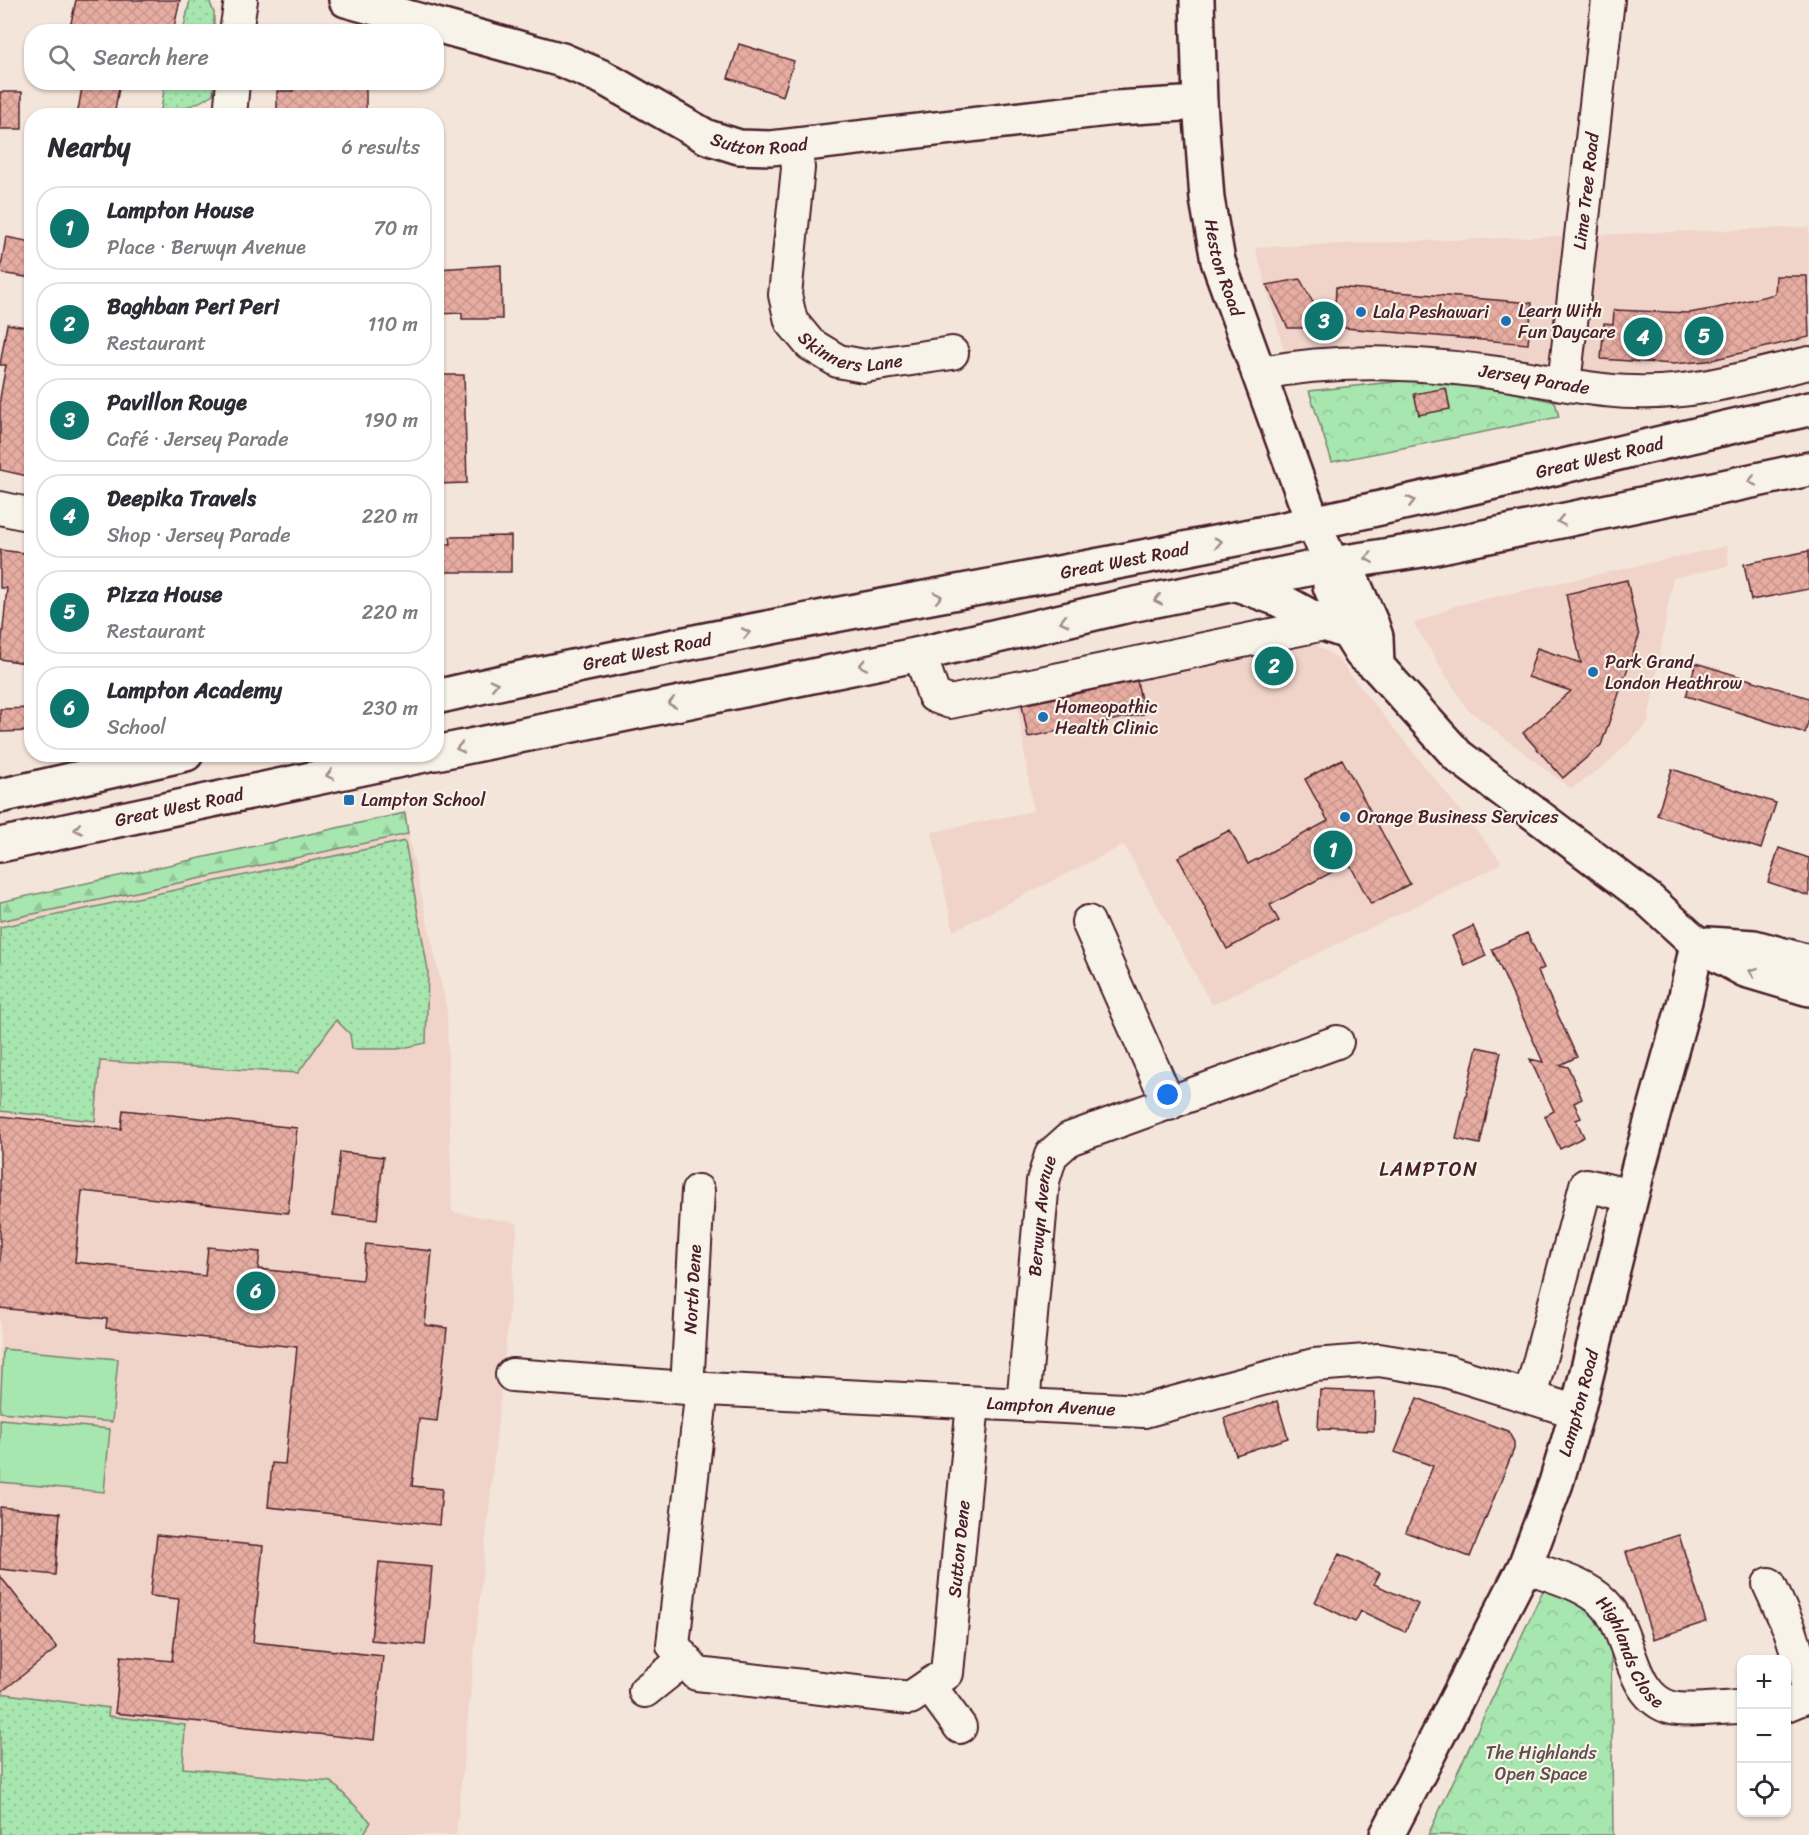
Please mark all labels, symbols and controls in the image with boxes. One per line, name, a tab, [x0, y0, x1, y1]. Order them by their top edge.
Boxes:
search box	[24, 24, 444, 90]
text: Search here	[93, 38, 209, 77]
icon: search	[45, 41, 78, 74]
street label: Sutton Road	[707, 123, 811, 164]
text: Nearby	[48, 124, 130, 170]
text: 6 results	[341, 130, 420, 165]
street label: Lime Tree Road	[1564, 130, 1609, 251]
text: Lampton House	[107, 191, 254, 230]
text: 1	[65, 211, 74, 246]
text: 70 m	[373, 211, 418, 246]
street label: Heston Road	[1195, 216, 1253, 322]
text: Place · Berwyn Avenue	[107, 230, 306, 265]
text: Baghban Peri Peri	[107, 287, 279, 326]
place label: Learn With Fun Daycare	[1518, 295, 1616, 348]
place label: Lala Peshawari	[1373, 296, 1490, 328]
pin: 3	[1304, 298, 1344, 344]
marker: Lala Peshawari	[1354, 305, 1368, 319]
text: 2	[64, 307, 75, 342]
text: 110 m	[368, 307, 418, 342]
marker: Learn With Fun Daycare	[1499, 314, 1513, 328]
pin: 4	[1624, 314, 1662, 360]
pin: 5	[1684, 314, 1724, 358]
street label: Skinners Lane	[789, 324, 905, 382]
text: Restaurant	[107, 326, 206, 361]
street label: Jersey Parade	[1476, 355, 1592, 404]
text: Pavillon Rouge	[107, 383, 247, 422]
text: 3	[64, 403, 75, 438]
text: 190 m	[364, 403, 418, 438]
text: Café · Jersey Parade	[107, 422, 288, 457]
street label: Great West Road	[1532, 427, 1668, 488]
one-way arrow	[1747, 474, 1757, 487]
text: Deepika Travels	[107, 479, 256, 518]
one-way arrow	[1406, 495, 1416, 508]
text: 4	[63, 499, 76, 534]
text: 220 m	[362, 499, 418, 534]
one-way arrow	[1556, 514, 1566, 527]
text: Shop · Jersey Parade	[107, 518, 291, 553]
street label: Great West Road	[1057, 532, 1193, 588]
one-way arrow	[1213, 536, 1223, 549]
one-way arrow	[1365, 552, 1374, 564]
text: Pizza House	[107, 575, 223, 614]
one-way arrow	[933, 591, 943, 604]
one-way arrow	[1154, 593, 1164, 606]
text: 5	[63, 595, 76, 630]
text: 220 m	[362, 595, 418, 630]
one-way arrow	[1059, 613, 1069, 626]
text: Restaurant	[107, 614, 206, 649]
street label: Great West Road	[580, 623, 716, 680]
one-way arrow	[741, 627, 751, 640]
pin: 2	[1254, 644, 1294, 688]
place label: Park Grand London Heathrow	[1605, 646, 1743, 699]
one-way arrow	[858, 658, 868, 671]
marker: Park Grand London Heathrow	[1586, 665, 1600, 679]
text: Lampton Academy	[107, 671, 282, 710]
one-way arrow	[488, 678, 498, 691]
text: 6	[64, 691, 75, 726]
text: 230 m	[362, 691, 418, 726]
place label: Homeopathic Health Clinic	[1055, 691, 1158, 744]
one-way arrow	[667, 696, 677, 709]
text: School	[107, 710, 166, 745]
marker: Homeopathic Health Clinic	[1036, 710, 1050, 724]
one-way arrow	[455, 741, 465, 754]
one-way arrow	[325, 768, 335, 781]
street label: Great West Road	[112, 778, 248, 836]
place label: Lampton School	[361, 784, 486, 816]
marker: Lampton School	[342, 793, 356, 807]
place label: Orange Business Services	[1357, 801, 1559, 833]
marker: Orange Business Services	[1338, 810, 1352, 824]
one-way arrow	[73, 822, 83, 835]
pin: 1	[1314, 828, 1352, 872]
one-way arrow	[1748, 967, 1759, 980]
your location	[1153, 1080, 1182, 1109]
street label: Berwyn Avenue	[1019, 1151, 1066, 1278]
district label: LAMPTON	[1379, 1152, 1479, 1187]
street label: North Dene	[674, 1243, 711, 1335]
pin: 6	[236, 1268, 276, 1314]
street label: Lampton Road	[1549, 1345, 1609, 1461]
street label: Lampton Avenue	[986, 1387, 1116, 1426]
street label: Sutton Dene	[938, 1499, 980, 1599]
street label: Highlands Close	[1588, 1587, 1671, 1717]
map controls	[1737, 1655, 1791, 1817]
button: +	[1737, 1655, 1791, 1709]
button: −	[1737, 1709, 1791, 1763]
park label: The Highlands Open Space	[1485, 1737, 1597, 1790]
button: locate	[1737, 1763, 1791, 1817]

